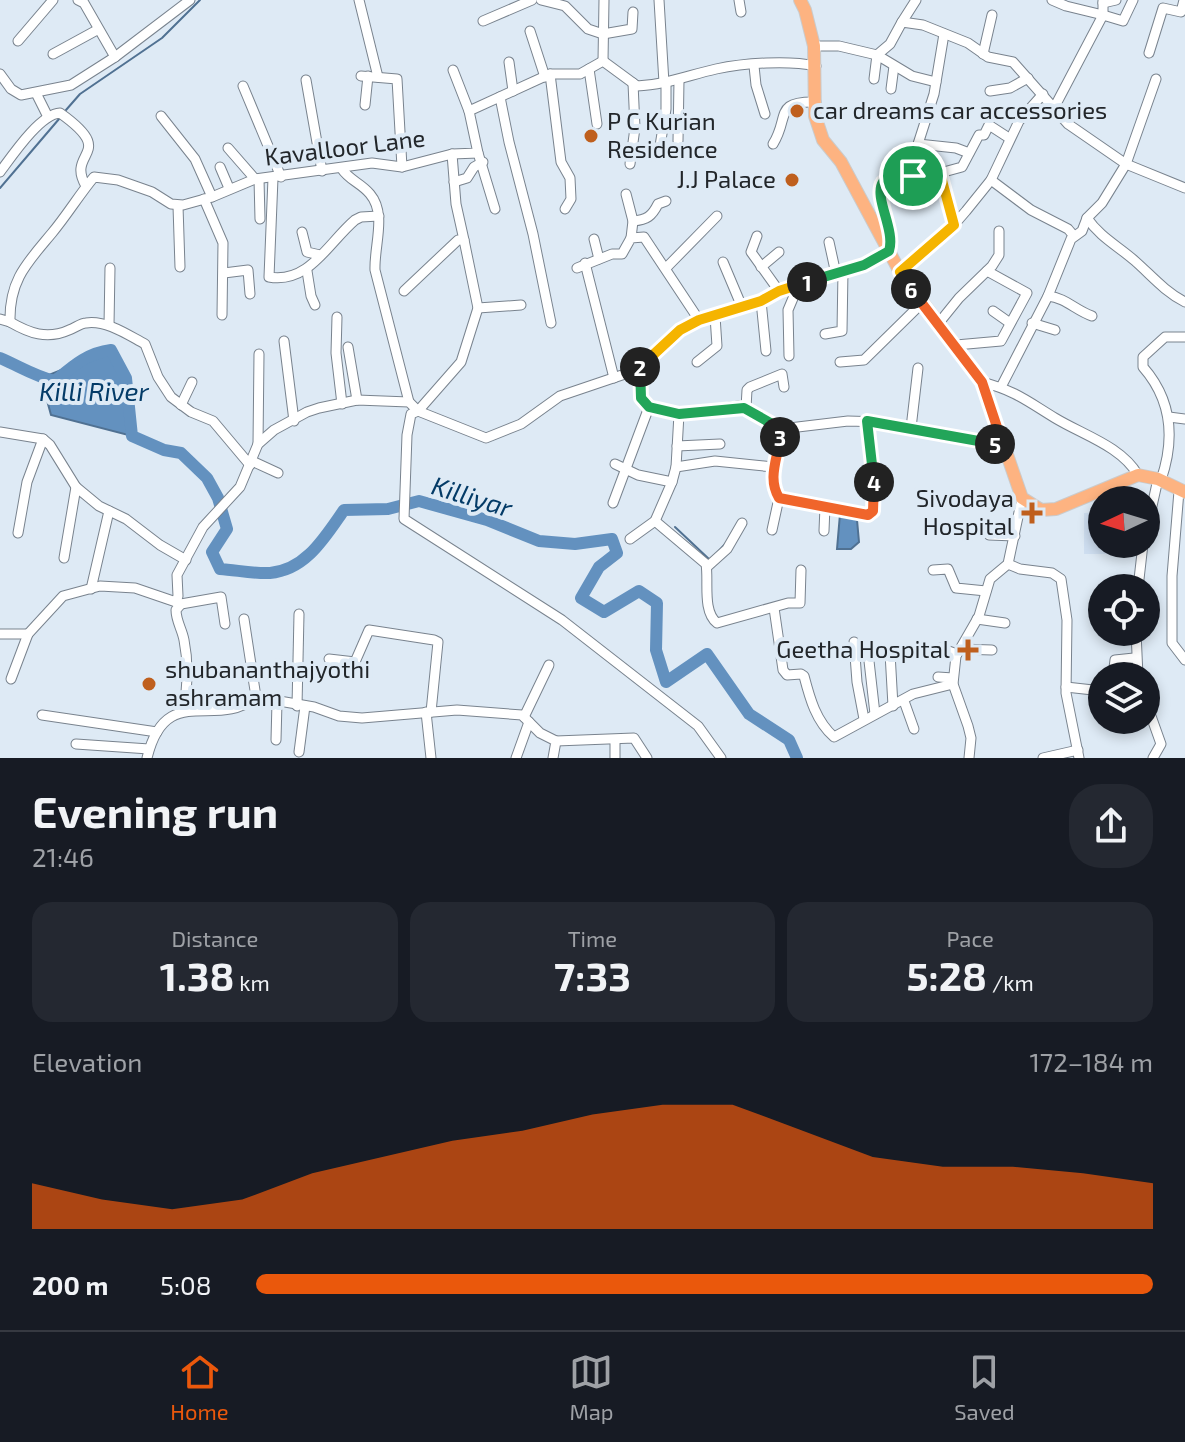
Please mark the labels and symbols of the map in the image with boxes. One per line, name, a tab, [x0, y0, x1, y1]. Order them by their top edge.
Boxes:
place label: car dreams car accessories	[813, 95, 1107, 124]
marker: car dreams car accessories	[788, 102, 806, 120]
place label: P C Kurian Residence	[607, 106, 718, 163]
street label: Kavalloor Lane	[263, 122, 427, 171]
marker: P C Kurian Residence	[582, 127, 600, 145]
pin	[879, 142, 947, 210]
place label: J.J Palace	[677, 164, 776, 193]
marker: J.J Palace	[783, 171, 801, 189]
pin: 1	[787, 262, 827, 302]
pin: 6	[891, 269, 931, 309]
pin: 2	[620, 347, 660, 387]
water label: Killi River	[39, 375, 150, 406]
pin: 3	[760, 417, 800, 457]
pin: 5	[975, 424, 1015, 464]
pin: 4	[854, 462, 894, 502]
water label: Killiyar	[428, 469, 517, 524]
place label: Sivodaya Hospital	[916, 483, 1014, 540]
north arrow	[1088, 486, 1160, 558]
marker: Sivodaya Hospital	[1021, 502, 1043, 524]
place label: Geetha Hospital	[776, 634, 950, 663]
marker: Geetha Hospital	[957, 639, 979, 661]
place label: shubananthajyothi ashramam	[165, 654, 370, 711]
marker: shubananthajyothi ashramam	[140, 675, 158, 693]

